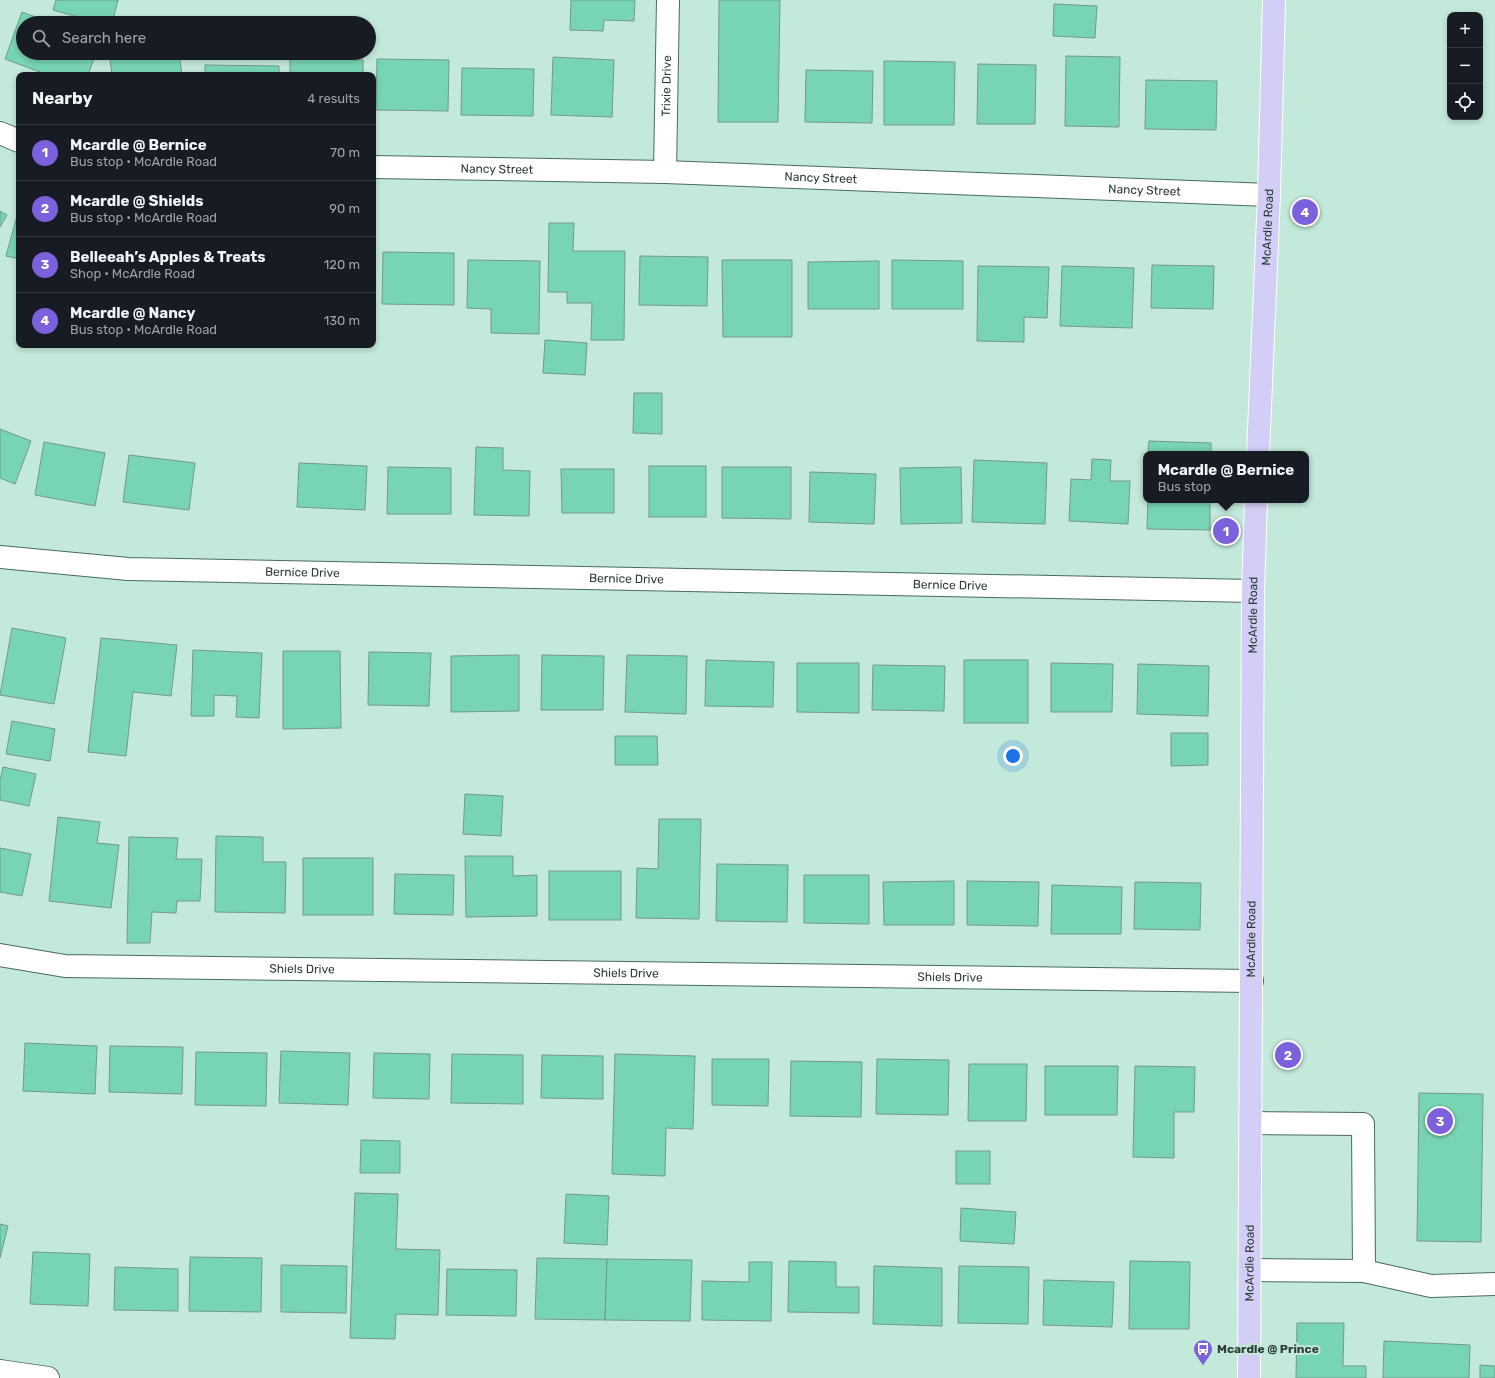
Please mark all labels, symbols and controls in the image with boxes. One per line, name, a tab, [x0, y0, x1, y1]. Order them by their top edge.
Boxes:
map controls	[1447, 12, 1483, 120]
button: +	[1447, 12, 1483, 48]
search box	[16, 16, 376, 60]
icon: search	[30, 27, 52, 49]
text: Search here	[62, 29, 146, 47]
button: −	[1447, 48, 1483, 84]
street label: Trixie Drive	[659, 55, 674, 117]
button: locate	[1447, 84, 1483, 120]
text: Nearby	[32, 88, 93, 108]
text: 4 results	[307, 91, 360, 106]
text: Mcardle @ Bernice	[70, 136, 207, 154]
text: 1	[42, 145, 48, 160]
text: 70 m	[330, 145, 360, 160]
text: Bus stop · McArdle Road	[70, 154, 217, 169]
street label: Nancy Street	[461, 162, 534, 177]
street label: Nancy Street	[784, 170, 858, 186]
street label: Nancy Street	[1108, 182, 1182, 199]
street label: McArdle Road	[1259, 189, 1276, 266]
text: Mcardle @ Shields	[70, 192, 204, 210]
pin: 4	[1292, 197, 1318, 227]
text: 2	[41, 201, 49, 216]
text: 90 m	[329, 201, 360, 216]
text: Bus stop · McArdle Road	[70, 210, 217, 225]
text: Belleeah’s Apples & Treats	[70, 248, 266, 266]
text: 3	[41, 257, 49, 272]
text: 120 m	[324, 257, 360, 272]
text: Shop · McArdle Road	[70, 266, 195, 281]
text: Mcardle @ Nancy	[70, 304, 195, 322]
text: 4	[41, 313, 49, 328]
text: 130 m	[324, 313, 360, 328]
text: Bus stop · McArdle Road	[70, 322, 217, 337]
popup	[1143, 451, 1309, 503]
text: Mcardle @ Bernice	[1158, 461, 1294, 479]
text: Bus stop	[1158, 479, 1211, 494]
pin: 1	[1213, 516, 1239, 546]
street label: Bernice Drive	[265, 565, 340, 580]
street label: Bernice Drive	[589, 571, 664, 586]
street label: McArdle Road	[1246, 576, 1260, 653]
street label: Bernice Drive	[913, 577, 988, 593]
your location	[1003, 746, 1023, 766]
street label: McArdle Road	[1244, 901, 1258, 977]
street label: Shiels Drive	[269, 962, 335, 976]
street label: Shiels Drive	[593, 966, 659, 981]
street label: Shiels Drive	[917, 970, 983, 985]
pin: 2	[1275, 1040, 1301, 1070]
pin: 3	[1427, 1106, 1453, 1136]
street label: McArdle Road	[1242, 1225, 1257, 1301]
bus stop icon: Mcardle @ Prince	[1192, 1338, 1214, 1366]
place label: Mcardle @ Prince	[1217, 1342, 1319, 1356]

